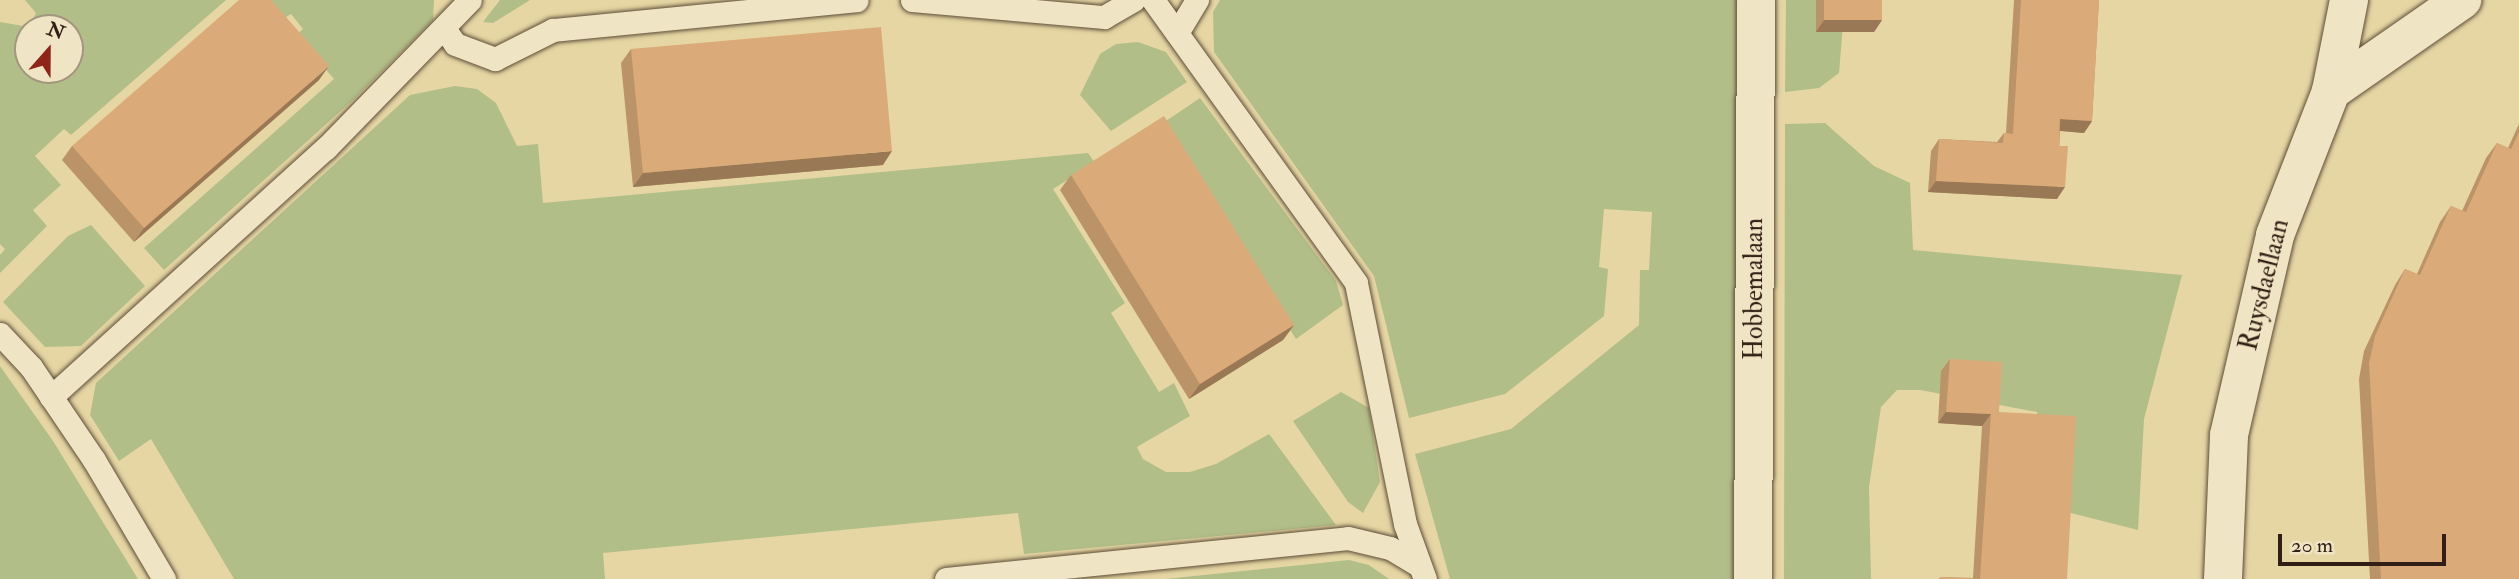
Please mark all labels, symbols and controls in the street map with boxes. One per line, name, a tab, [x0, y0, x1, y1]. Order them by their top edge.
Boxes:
north arrow	[14, 14, 84, 84]
text: N	[44, 17, 68, 46]
street label: Ruysdaellaan	[2234, 216, 2296, 354]
street label: Hobbemalaan	[1739, 218, 1771, 360]
scale bar	[2281, 520, 2449, 564]
text: 20 m	[2291, 532, 2333, 559]

